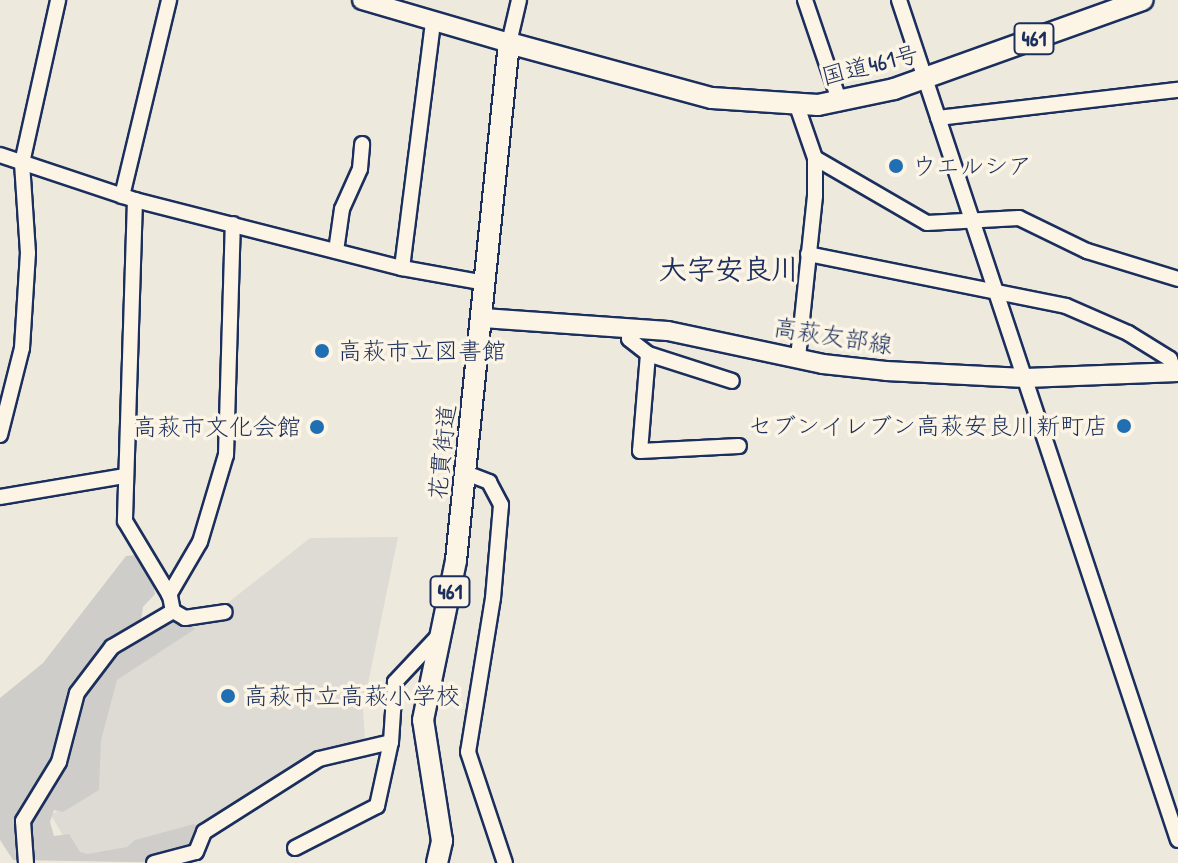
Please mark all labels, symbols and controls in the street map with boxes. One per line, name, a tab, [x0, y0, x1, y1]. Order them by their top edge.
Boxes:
road number: 461	[1012, 21, 1056, 57]
street label: 国道461号	[818, 39, 922, 91]
place label: ウエルシア	[912, 152, 1032, 180]
marker: ウエルシア	[887, 157, 905, 175]
district label: 大字安良川	[659, 252, 799, 286]
street label: 高萩友部線	[771, 312, 895, 360]
place label: 高萩市立図書館	[338, 337, 506, 365]
marker: 高萩市立図書館	[313, 342, 331, 360]
street label: 花貫街道	[423, 403, 461, 501]
place label: セブンイレブン高萩安良川新町店	[748, 412, 1108, 440]
place label: 高萩市文化会館	[133, 413, 301, 441]
marker: セブンイレブン高萩安良川新町店	[1115, 417, 1133, 435]
marker: 高萩市文化会館	[308, 418, 326, 436]
road number: 461	[428, 574, 472, 610]
place label: 高萩市立高萩小学校	[244, 682, 460, 710]
marker: 高萩市立高萩小学校	[219, 687, 237, 705]

